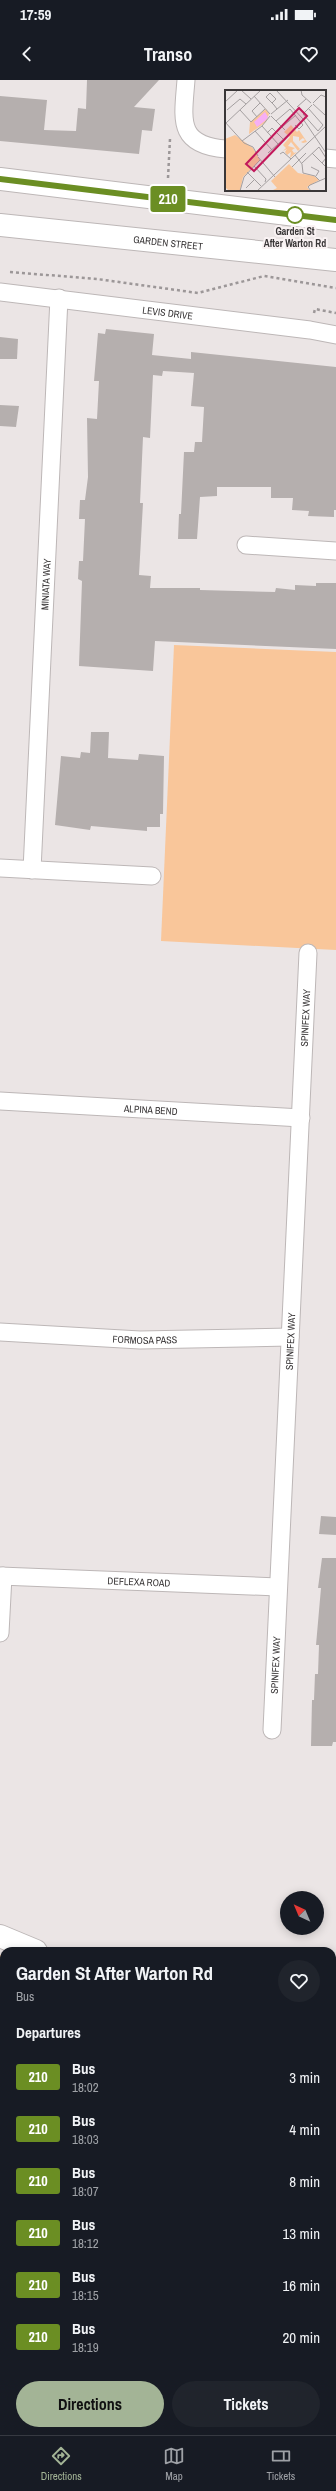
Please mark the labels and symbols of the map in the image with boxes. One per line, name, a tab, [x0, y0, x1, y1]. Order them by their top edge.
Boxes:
inset map	[225, 90, 326, 191]
line badge: 210	[145, 186, 191, 212]
marker: Garden St After Warton Rd	[286, 206, 304, 224]
place label: Garden St After Warton Rd	[264, 225, 326, 250]
street label: GARDEN STREET	[133, 232, 203, 253]
street label: LEVIS DRIVE	[142, 303, 194, 322]
street label: MINIATA WAY	[38, 558, 53, 610]
street label: SPINIFEX WAY	[297, 988, 313, 1047]
street label: ALPINA BEND	[123, 1101, 178, 1118]
street label: SPINIFEX WAY	[282, 1312, 298, 1370]
street label: FORMOSA PASS	[112, 1332, 178, 1347]
street label: DEFLEXA ROAD	[107, 1574, 171, 1589]
street label: SPINIFEX WAY	[267, 1636, 283, 1694]
north arrow	[280, 1891, 324, 1935]

